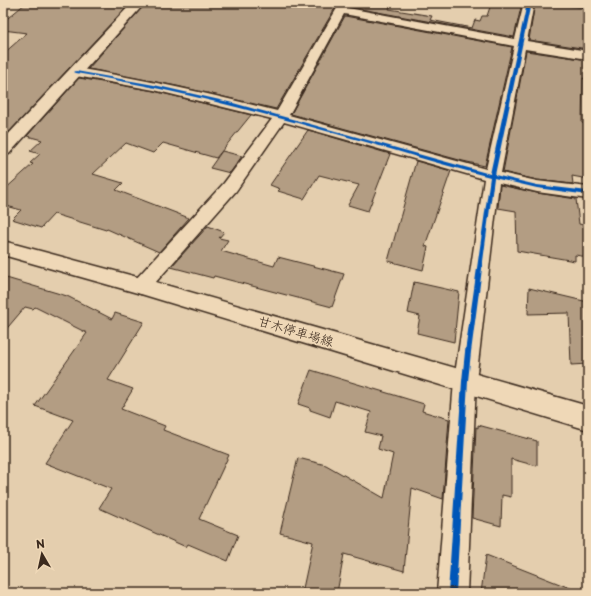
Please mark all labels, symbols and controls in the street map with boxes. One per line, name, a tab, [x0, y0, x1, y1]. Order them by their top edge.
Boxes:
street label: 甘木停車場線	[256, 311, 337, 351]
north arrow	[22, 534, 62, 574]
text: N	[35, 535, 46, 553]

